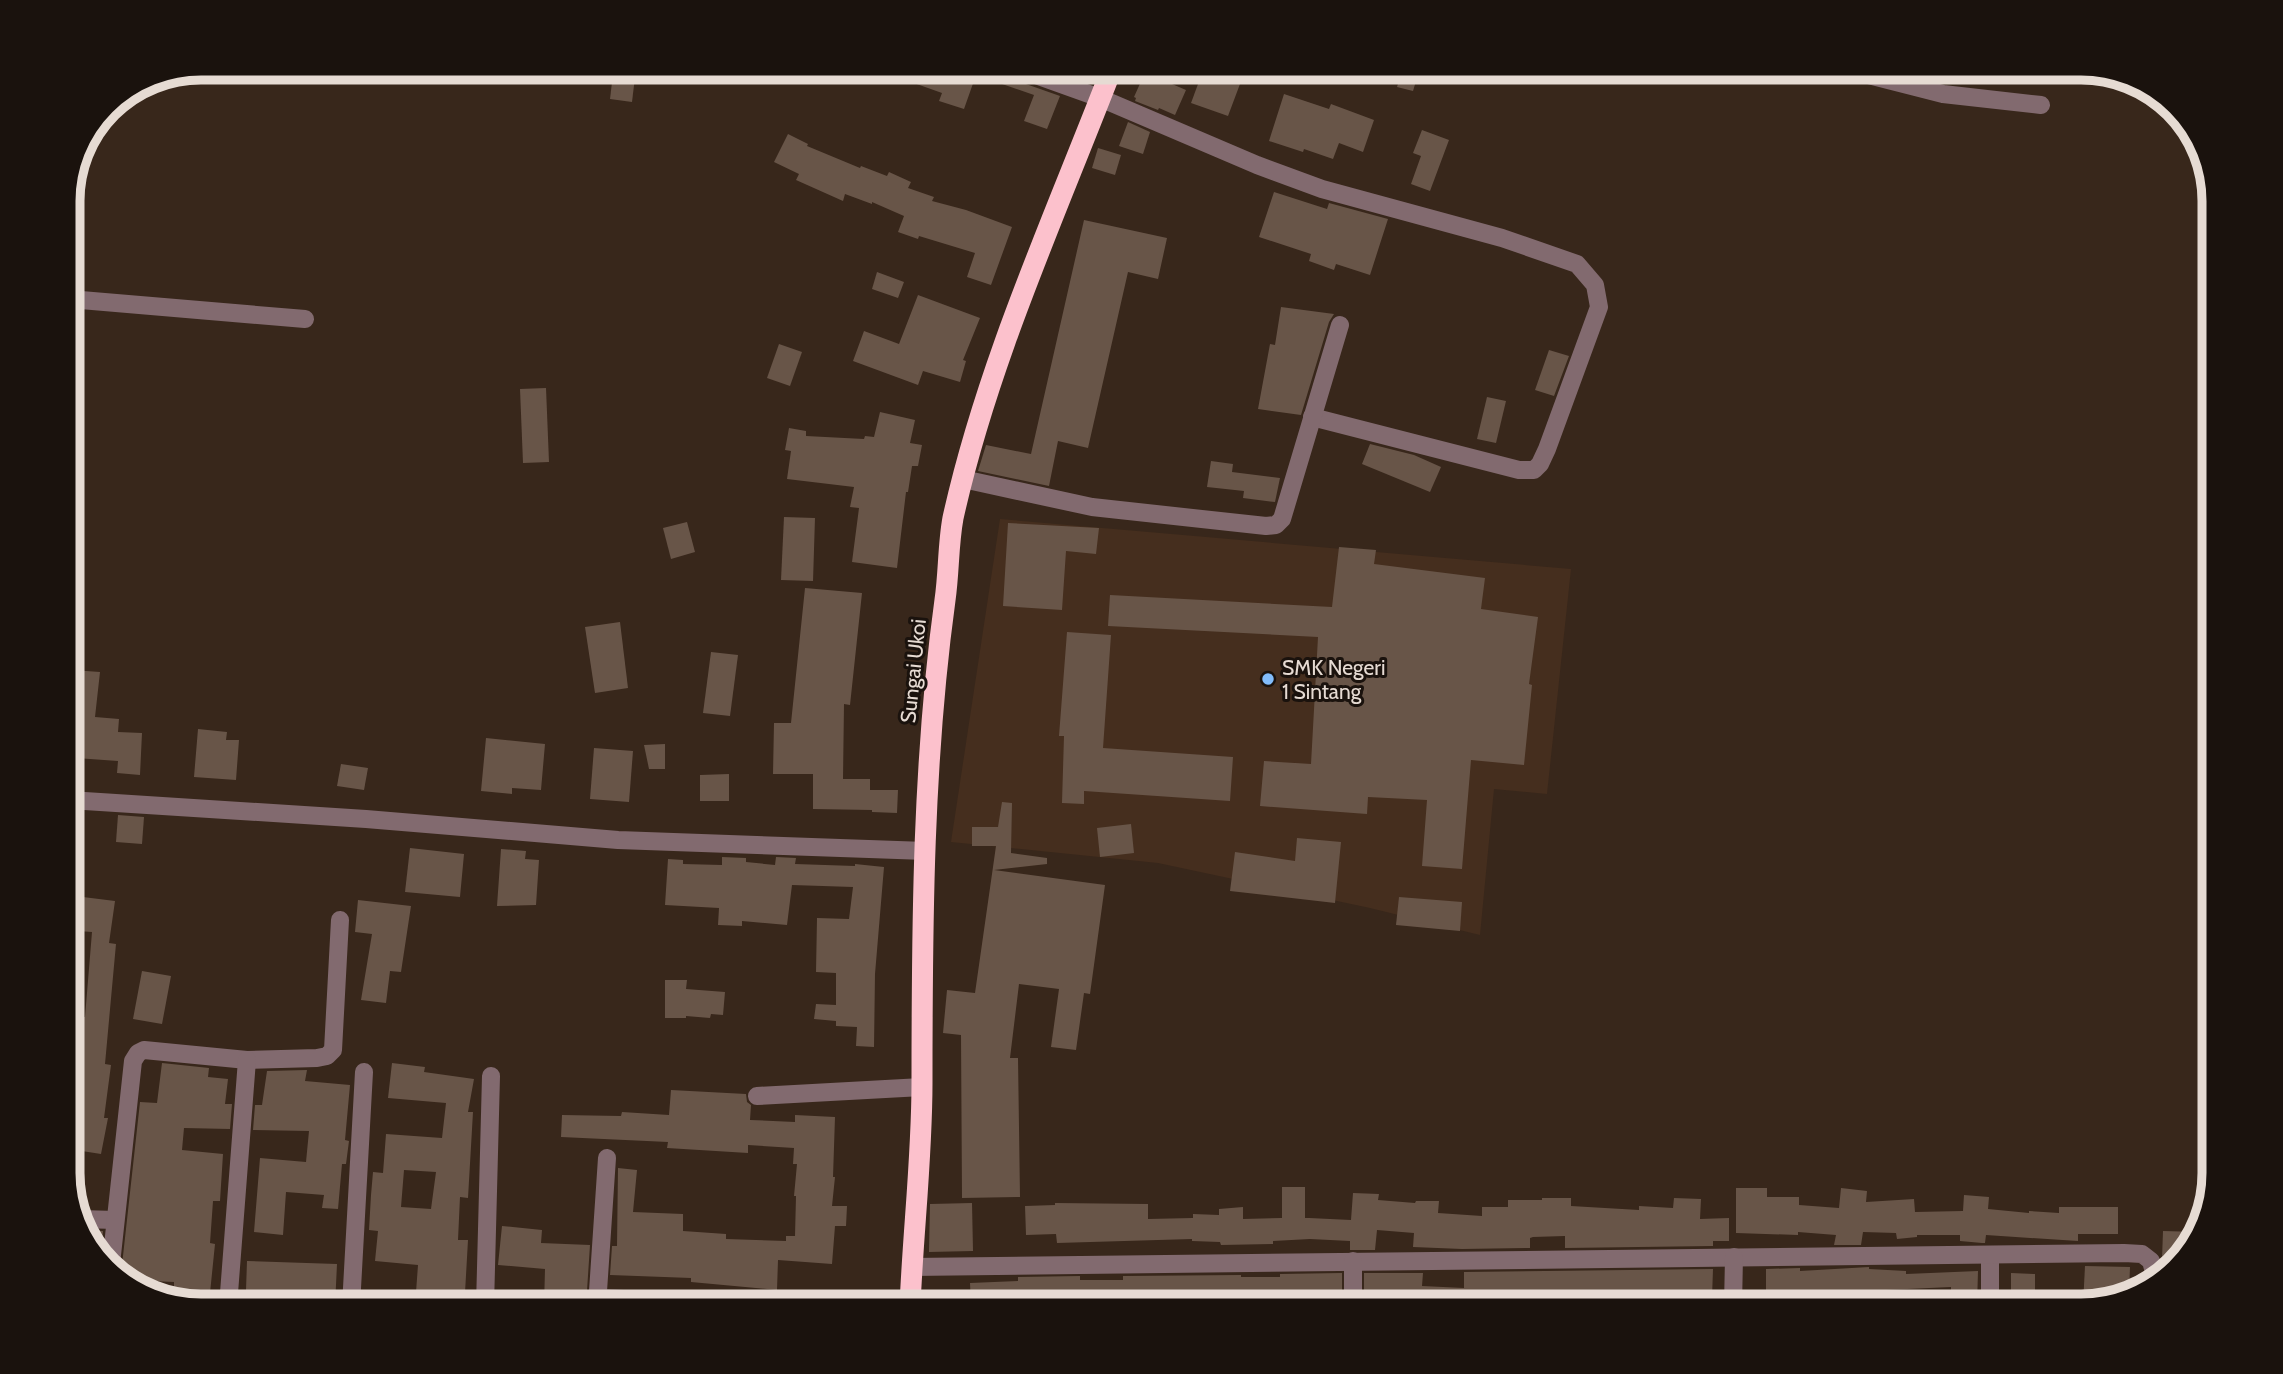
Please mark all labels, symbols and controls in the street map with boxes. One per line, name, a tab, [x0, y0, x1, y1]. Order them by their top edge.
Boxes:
street label: Sungai Ukoi	[895, 618, 931, 724]
place label: SMK Negeri 1 Sintang	[1282, 655, 1385, 704]
marker: SMK Negeri 1 Sintang	[1260, 671, 1276, 687]

